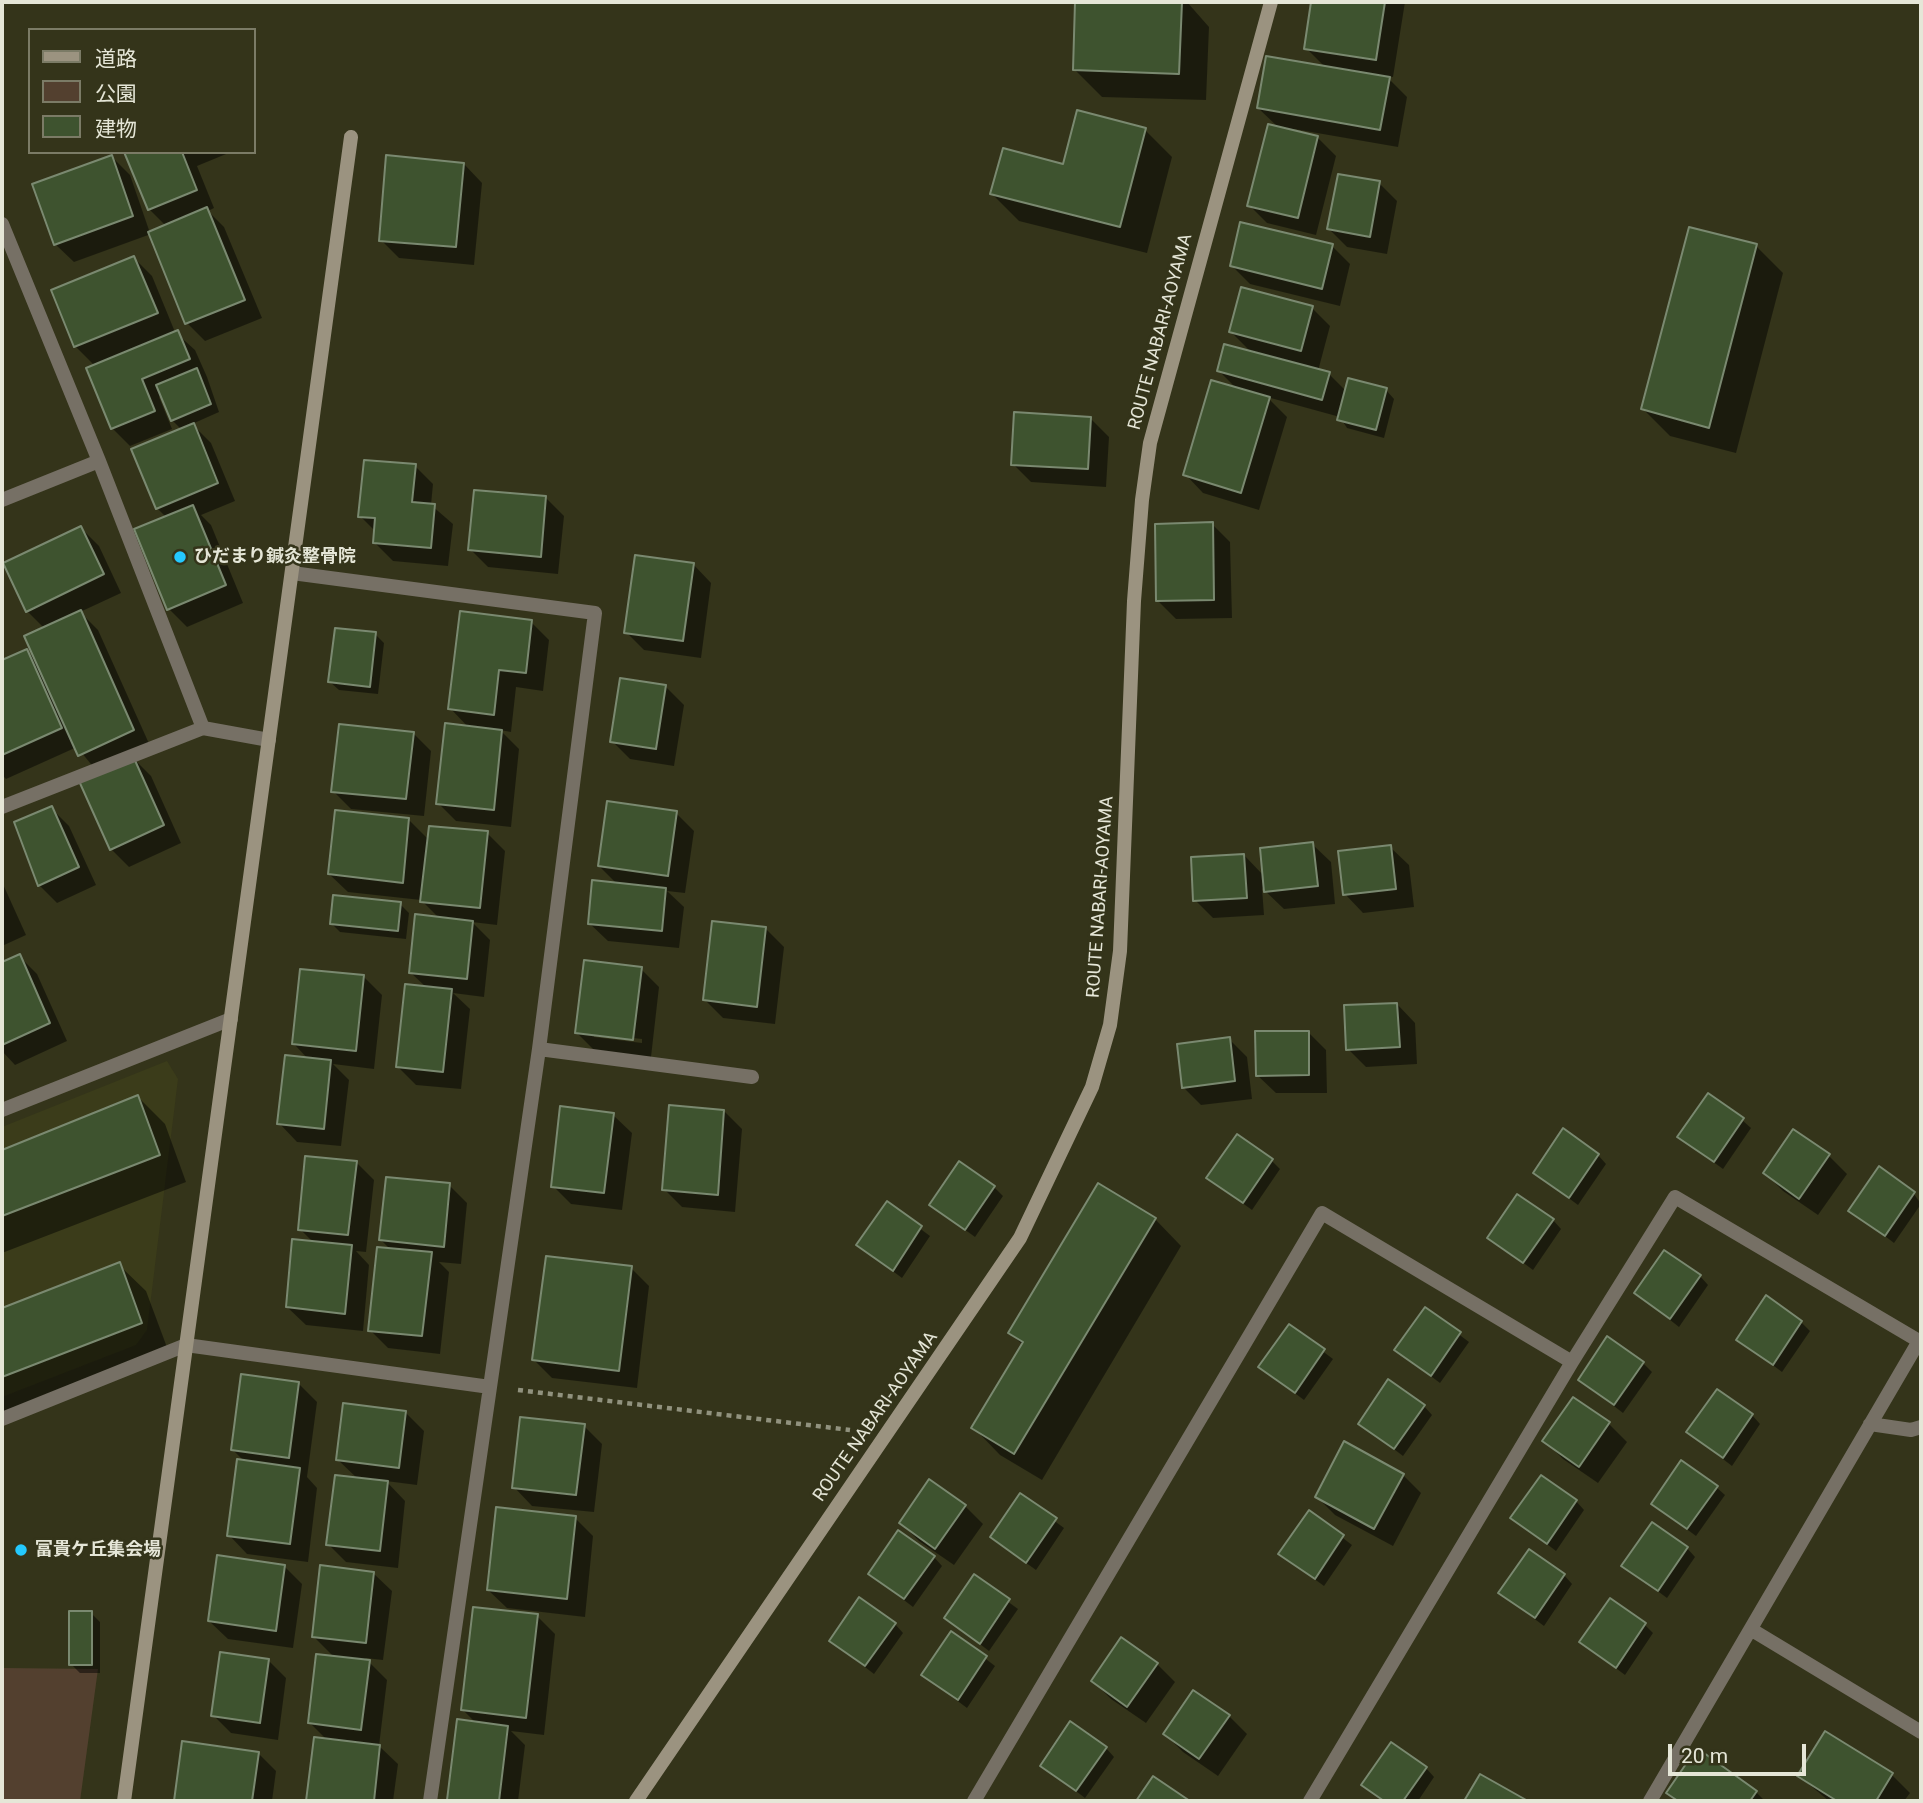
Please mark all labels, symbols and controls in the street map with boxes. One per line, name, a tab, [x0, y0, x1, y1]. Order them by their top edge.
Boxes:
legend	[28, 28, 256, 154]
text: 道路	[95, 47, 137, 71]
text: 公園	[95, 82, 137, 106]
text: 建物	[95, 117, 137, 141]
street label: ROUTE NABARI-AOYAMA	[1124, 232, 1198, 432]
place label: ひだまり鍼灸整骨院	[194, 546, 356, 568]
marker: ひだまり鍼灸整骨院	[172, 549, 188, 565]
street label: ROUTE NABARI-AOYAMA	[1083, 795, 1119, 999]
street label: ROUTE NABARI-AOYAMA	[809, 1328, 943, 1506]
place label: 富貴ケ丘集会場	[35, 1539, 161, 1561]
marker: 富貴ケ丘集会場	[13, 1542, 29, 1558]
scale bar	[1671, 1730, 1809, 1774]
text: 20 m	[1681, 1744, 1728, 1768]

